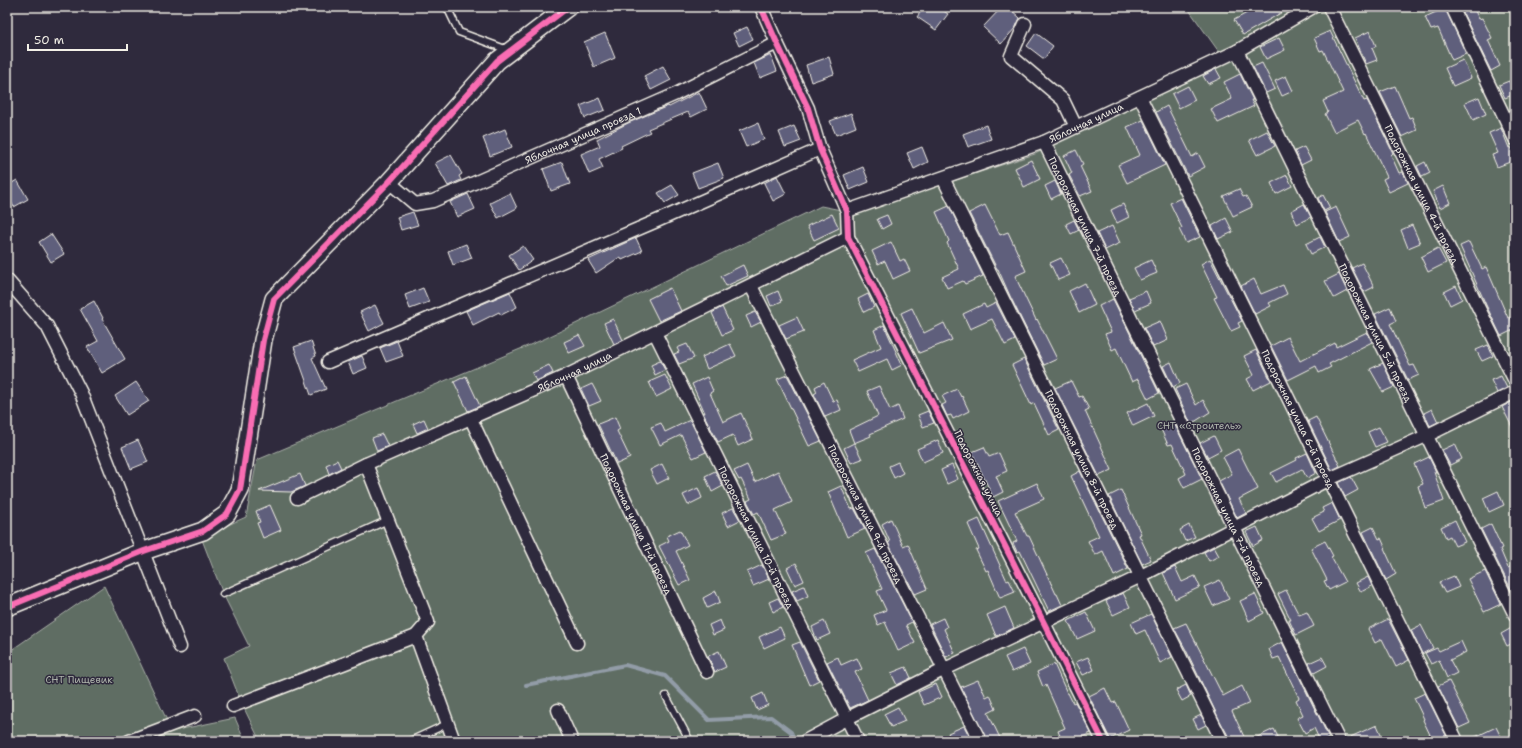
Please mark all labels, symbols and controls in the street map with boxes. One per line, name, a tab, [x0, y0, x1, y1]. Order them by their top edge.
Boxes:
scale bar	[28, 26, 127, 52]
text: 50 m	[34, 32, 64, 48]
street label: Яблочная улица	[1047, 99, 1126, 146]
street label: Яблочная улица проезд 1	[523, 104, 643, 167]
street label: Подорожная улица 4-й проезд	[1382, 123, 1462, 267]
street label: Подорожная улица 7-й проезд	[1045, 155, 1125, 299]
street label: Подорожная улица 5-й проезд	[1336, 261, 1415, 405]
street label: Яблочная улица	[536, 348, 614, 395]
street label: Подорожная улица 6-й проезд	[1258, 348, 1338, 492]
street label: Подорожная улица 8-й проезд	[1042, 388, 1122, 532]
park label: СНТ «Строитель»	[1157, 419, 1241, 432]
street label: Подорожная улица	[951, 428, 1006, 519]
street label: Подорожная улица 9-й проезд	[825, 443, 906, 586]
street label: Подорожная улица 7-й проезд	[1189, 446, 1268, 589]
street label: Подорожная улица 11-й проезд	[597, 452, 675, 597]
street label: Подорожная улица 10-й проезд	[715, 464, 797, 611]
park label: СНТ Пищевик	[45, 673, 113, 686]

